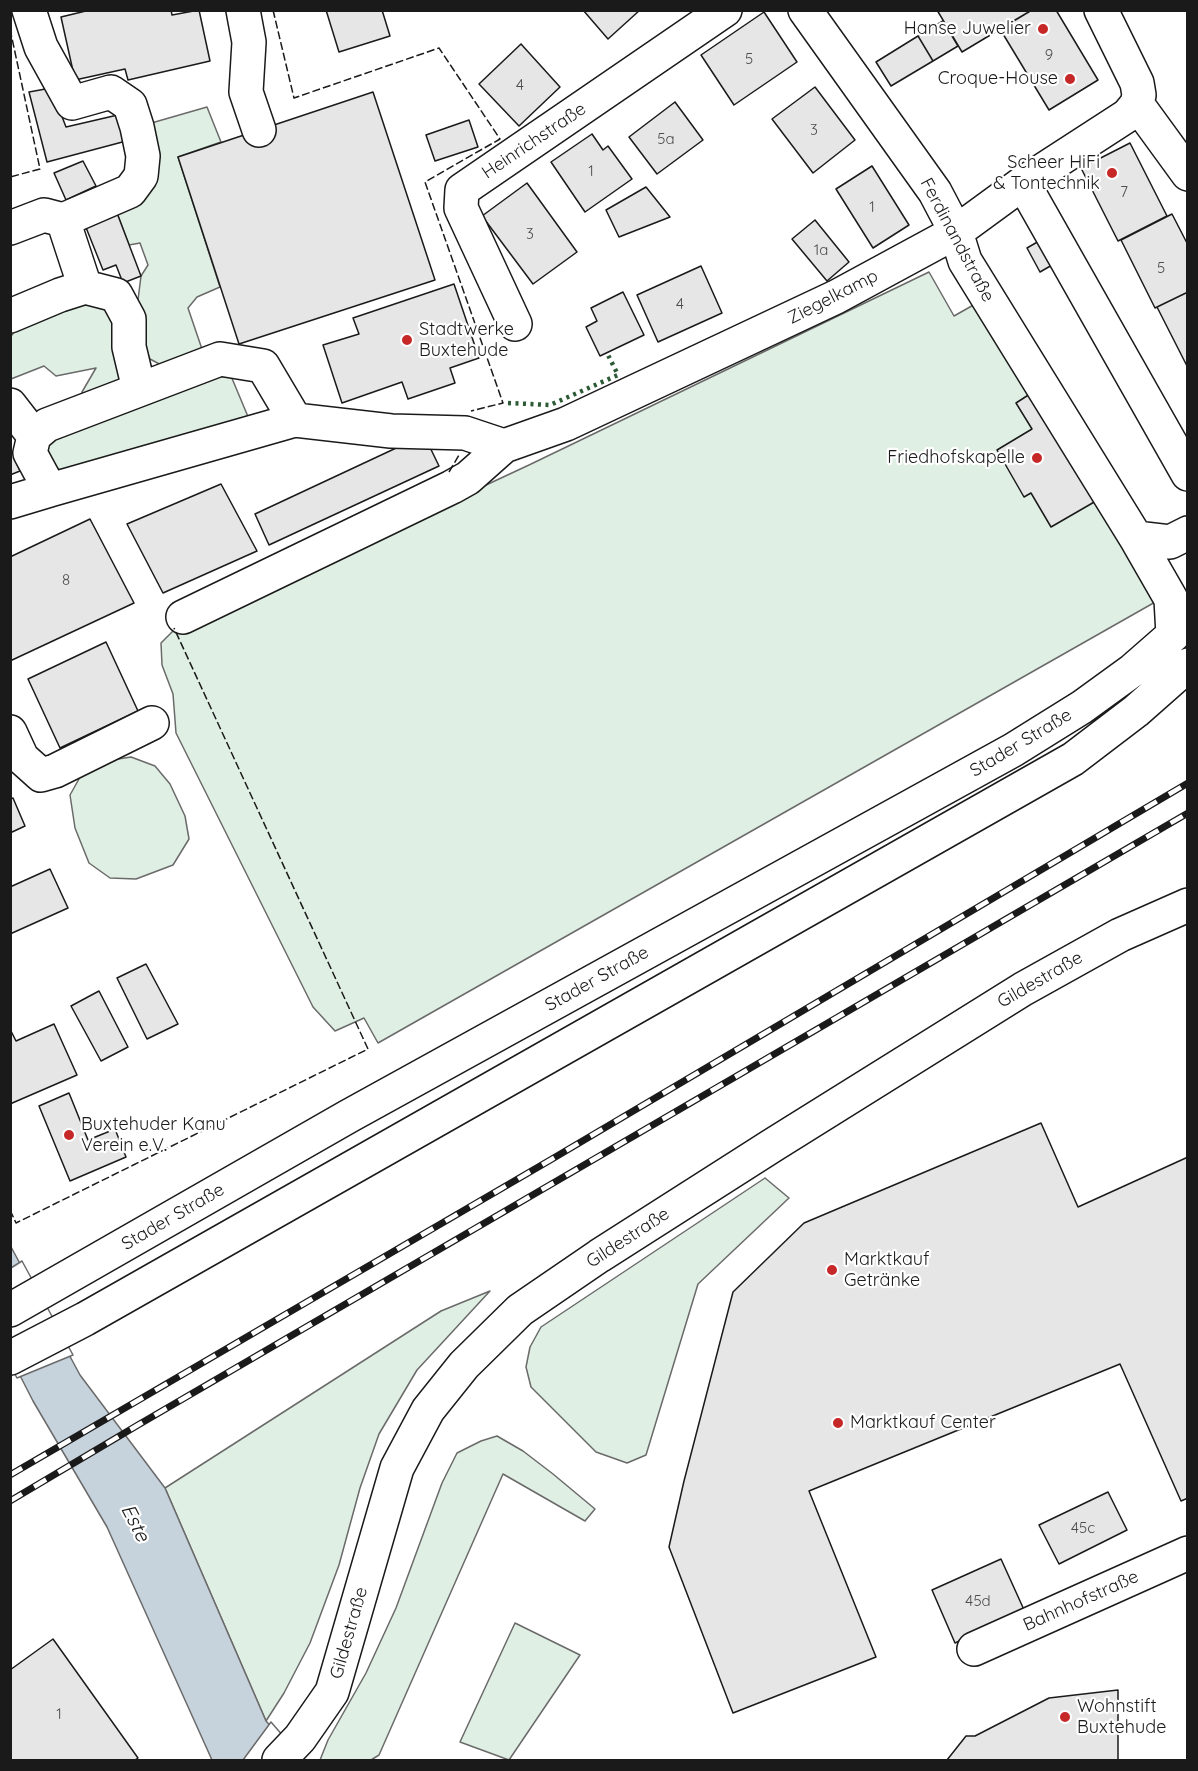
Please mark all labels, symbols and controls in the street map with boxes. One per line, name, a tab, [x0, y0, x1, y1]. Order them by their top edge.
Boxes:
place label: Hanse Juwelier	[904, 18, 1031, 40]
marker: Hanse Juwelier	[1036, 22, 1050, 36]
house number: 9	[1045, 46, 1053, 64]
house number: 5	[745, 50, 753, 68]
place label: Croque-House	[938, 68, 1058, 90]
marker: Croque-House	[1063, 72, 1077, 86]
house number: 4	[516, 76, 524, 94]
street label: Heinrichstraße	[478, 98, 590, 184]
house number: 3	[810, 121, 818, 139]
house number: 5a	[657, 130, 675, 148]
place label: Scheer HiFi & Tontechnik	[993, 152, 1100, 195]
house number: 1	[588, 162, 594, 180]
marker: Scheer HiFi & Tontechnik	[1105, 166, 1119, 180]
street label: Ferdinandstraße	[915, 174, 999, 306]
house number: 7	[1120, 183, 1128, 201]
house number: 1	[869, 198, 875, 216]
house number: 3	[526, 225, 534, 243]
house number: 1a	[814, 241, 828, 259]
house number: 5	[1157, 259, 1165, 277]
street label: Ziegelkamp	[784, 265, 882, 329]
house number: 4	[676, 295, 684, 313]
place label: Stadtwerke Buxtehude	[419, 319, 514, 362]
marker: Stadtwerke Buxtehude	[400, 333, 414, 347]
place label: Friedhofskapelle	[887, 447, 1025, 469]
marker: Friedhofskapelle	[1030, 451, 1044, 465]
house number: 8	[62, 571, 70, 589]
street label: Stader Straße	[966, 704, 1076, 782]
street label: Stader Straße	[541, 942, 653, 1016]
street label: Gildestraße	[994, 947, 1086, 1013]
place label: Buxtehuder Kanu Verein e.V.	[81, 1114, 226, 1156]
marker: Buxtehuder Kanu Verein e.V.	[62, 1128, 76, 1142]
street label: Stader Straße	[118, 1179, 228, 1255]
street label: Gildestraße	[582, 1203, 674, 1273]
place label: Marktkauf Getränke	[844, 1249, 929, 1292]
marker: Marktkauf Getränke	[825, 1263, 839, 1277]
place label: Marktkauf Center	[850, 1412, 996, 1434]
marker: Marktkauf Center	[831, 1416, 845, 1430]
water label: Este	[116, 1500, 154, 1546]
house number: 45c	[1071, 1519, 1095, 1537]
street label: Bahnhofstraße	[1020, 1566, 1142, 1636]
street label: Gildestraße	[326, 1585, 372, 1681]
house number: 45d	[965, 1592, 991, 1610]
place label: Wohnstift Buxtehude	[1077, 1696, 1166, 1738]
house number: 1	[56, 1705, 62, 1723]
marker: Wohnstift Buxtehude	[1058, 1710, 1072, 1724]

